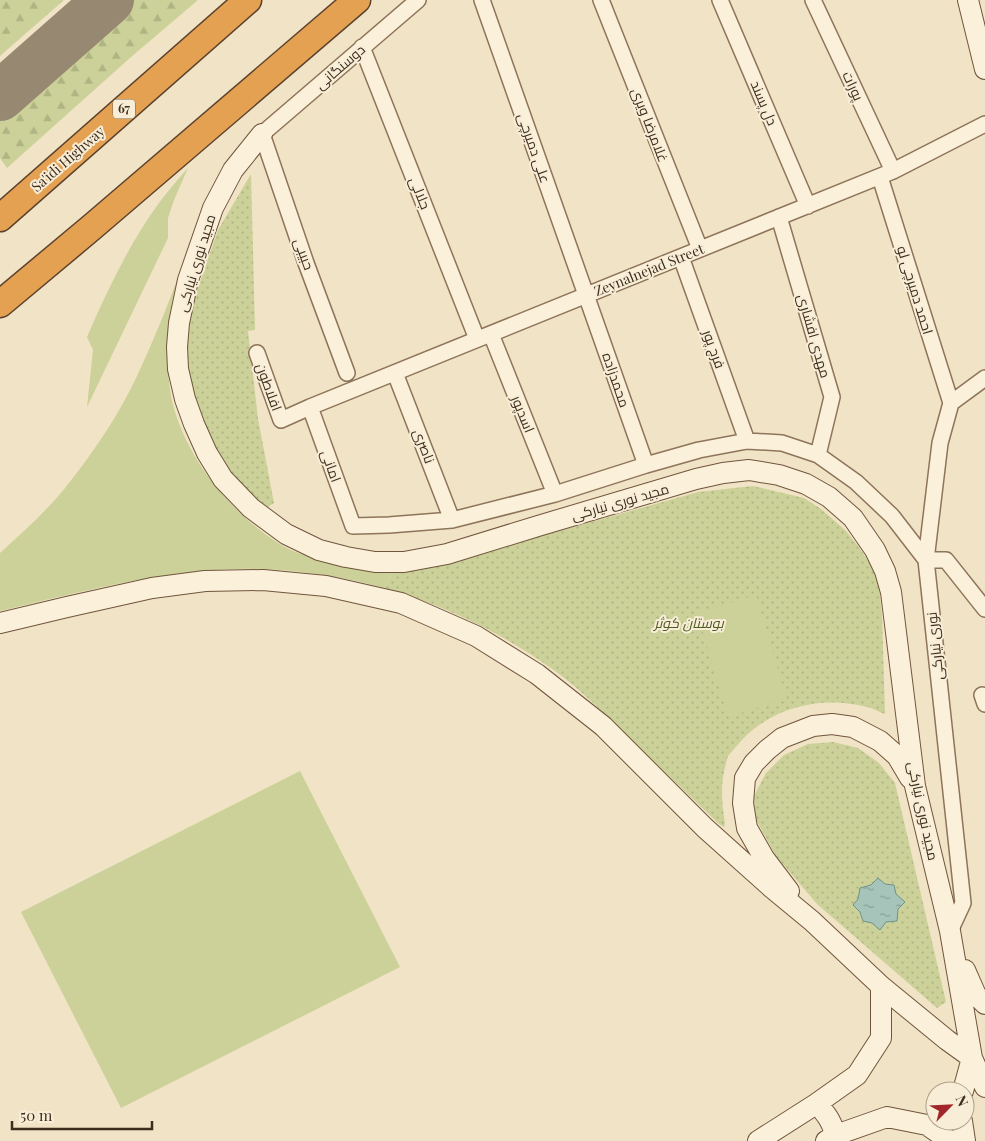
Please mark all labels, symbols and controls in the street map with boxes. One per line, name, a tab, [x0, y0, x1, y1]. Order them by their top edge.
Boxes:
street label: دوسنگانی	[311, 40, 369, 94]
street label: پورات	[838, 68, 869, 104]
street label: دل پسند	[746, 77, 782, 129]
street label: غلامرضا ویری	[628, 85, 673, 165]
road number: 67	[113, 100, 135, 118]
street label: علی دمیرچی	[513, 110, 555, 186]
street label: Sa'idi Highway	[27, 121, 108, 196]
street label: جلالی	[405, 174, 436, 212]
street label: مجید نوری نیارکی	[172, 212, 219, 314]
street label: حبیبی	[290, 235, 319, 272]
street label: Zeynalnejad Street	[591, 238, 708, 300]
street label: احمد دمیرچی لو	[892, 243, 938, 337]
street label: مهدی افشاری	[793, 292, 836, 380]
street label: فرج پور	[697, 326, 730, 371]
street label: محمدزاده	[598, 350, 635, 410]
street label: افلاطون	[252, 360, 287, 413]
street label: اسدپور	[506, 392, 539, 436]
street label: ناصری	[409, 426, 440, 466]
street label: امانی	[317, 447, 346, 485]
street label: مجید نوری نیارکی	[569, 478, 671, 525]
street label: نوری نیارکی	[921, 611, 948, 681]
park label: بوستان کوثر	[652, 613, 725, 632]
street label: مجید نوری نیارکی	[904, 760, 943, 862]
north arrow	[925, 1081, 975, 1131]
text: N	[952, 1092, 973, 1109]
scale bar	[12, 1098, 152, 1130]
text: 50 m	[20, 1105, 53, 1125]

